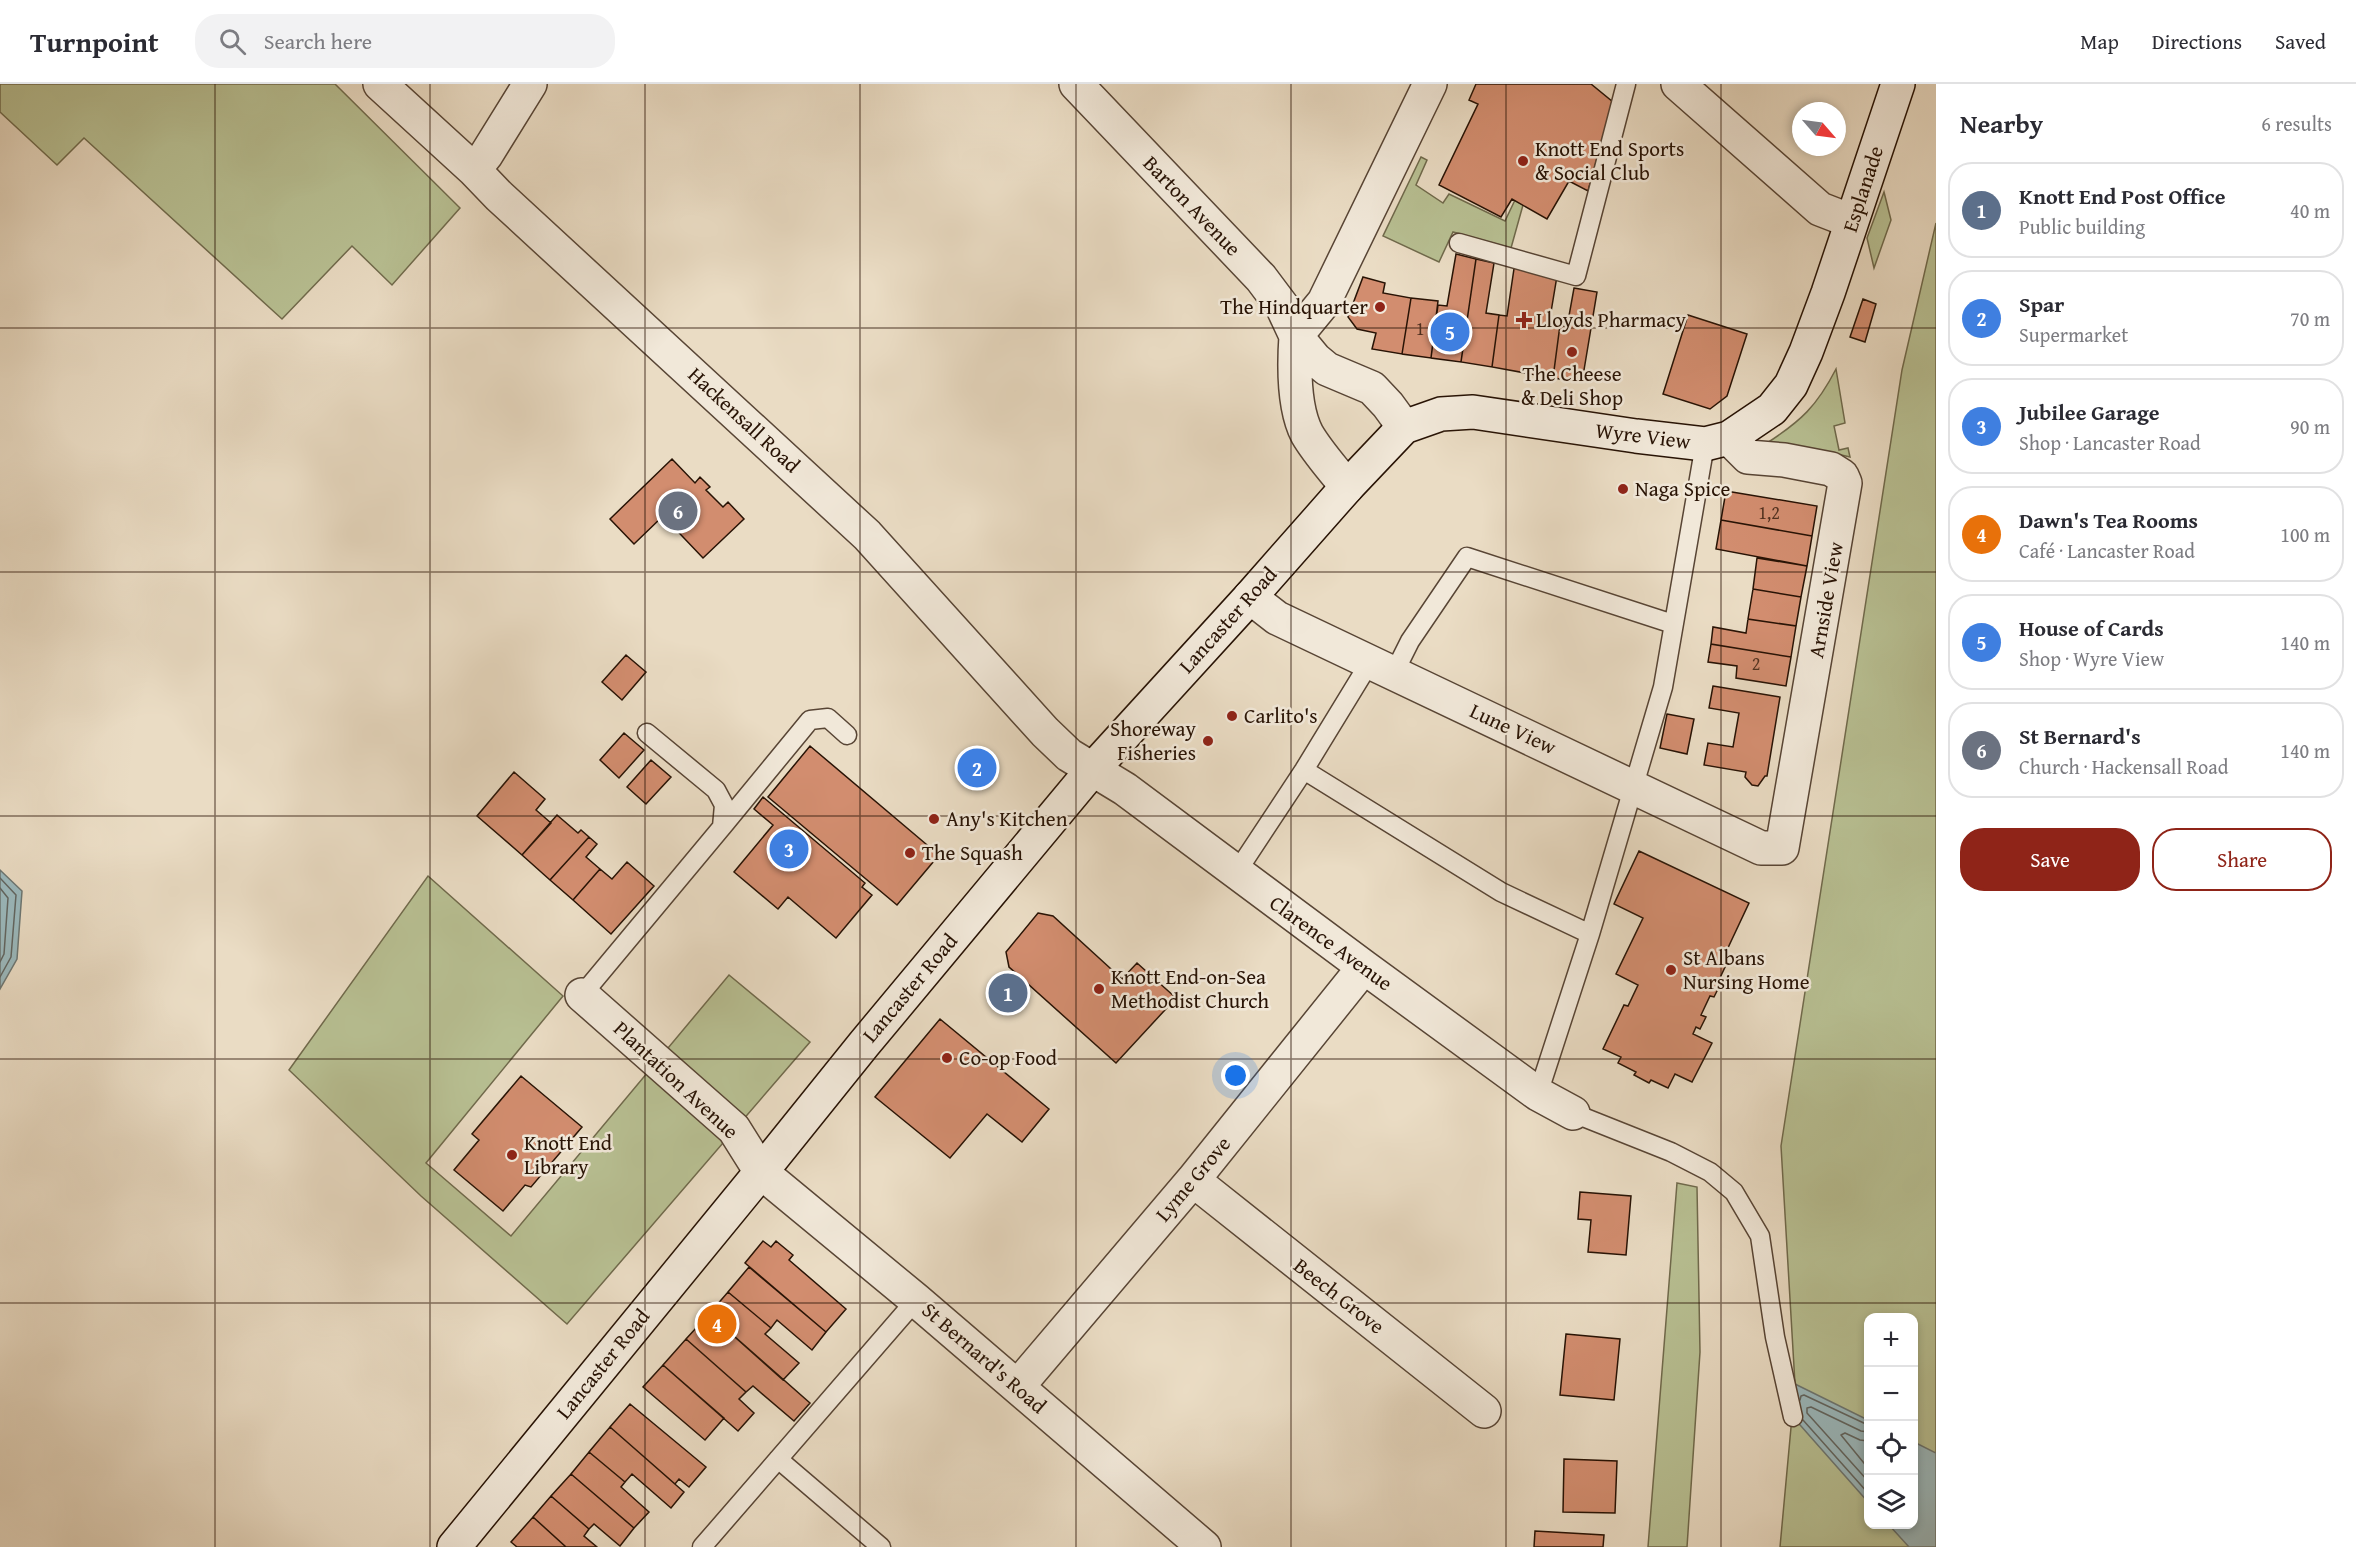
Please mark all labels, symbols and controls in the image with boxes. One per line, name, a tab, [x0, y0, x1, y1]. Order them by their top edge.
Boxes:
search box	[195, 14, 615, 68]
text: Turnpoint	[30, 21, 159, 62]
icon: search	[216, 25, 249, 58]
text: Search here	[264, 25, 372, 57]
text: Map	[2080, 26, 2119, 57]
text: Directions	[2152, 26, 2242, 57]
text: Saved	[2275, 26, 2326, 57]
north arrow	[1792, 102, 1846, 156]
text: Nearby	[1960, 104, 2043, 143]
text: 6 results	[2261, 109, 2332, 138]
place label: Knott End Sports & Social Club	[1535, 133, 1684, 188]
street label: Esplanade	[1834, 142, 1891, 236]
street label: Barton Avenue	[1136, 148, 1249, 263]
marker: Knott End Sports & Social Club	[1516, 154, 1530, 168]
text: Knott End Post Office	[2019, 180, 2225, 212]
text: 1	[1976, 196, 1987, 225]
text: 40 m	[2290, 196, 2330, 225]
text: Public building	[2019, 212, 2145, 241]
text: Spar	[2019, 288, 2064, 320]
place label: The Hindquarter	[1220, 291, 1368, 322]
marker: The Hindquarter	[1373, 300, 1387, 314]
place label: Lloyds Pharmacy	[1536, 304, 1687, 335]
text: 2	[1976, 304, 1987, 333]
text: 70 m	[2290, 304, 2330, 333]
pin: 5	[1430, 310, 1470, 354]
marker: Lloyds Pharmacy	[1517, 313, 1531, 327]
house number: 1	[1416, 315, 1424, 342]
text: Supermarket	[2019, 320, 2128, 349]
marker: The Cheese & Deli Shop	[1565, 345, 1579, 359]
place label: The Cheese & Deli Shop	[1521, 358, 1623, 413]
street label: Hackensall Road	[681, 359, 808, 480]
text: Jubilee Garage	[2019, 396, 2160, 428]
text: 3	[1976, 412, 1987, 441]
text: 90 m	[2290, 412, 2330, 441]
street label: Wyre View	[1594, 414, 1692, 457]
text: Shop · Lancaster Road	[2019, 428, 2201, 457]
place label: Naga Spice	[1635, 473, 1730, 504]
marker: Naga Spice	[1616, 482, 1630, 496]
pin: 6	[658, 488, 698, 534]
house number: 1,2	[1758, 499, 1780, 526]
text: Dawn's Tea Rooms	[2019, 504, 2198, 536]
text: 4	[1976, 520, 1987, 549]
text: 100 m	[2280, 520, 2330, 549]
text: Café · Lancaster Road	[2019, 536, 2195, 565]
street label: Arnside View	[1800, 539, 1851, 660]
street label: Lancaster Road	[1171, 559, 1285, 680]
text: House of Cards	[2019, 612, 2164, 644]
text: 5	[1976, 628, 1987, 657]
text: 140 m	[2280, 628, 2330, 657]
text: Shop · Wyre View	[2019, 644, 2164, 673]
house number: 2	[1752, 650, 1760, 677]
street label: Lune View	[1465, 695, 1562, 762]
place label: Carlito's	[1244, 700, 1318, 731]
marker: Carlito's	[1225, 709, 1239, 723]
place label: Shoreway Fisheries	[1110, 713, 1197, 768]
text: St Bernard's	[2019, 720, 2141, 752]
marker: Shoreway Fisheries	[1201, 734, 1215, 748]
text: 6	[1976, 736, 1987, 765]
text: 140 m	[2280, 736, 2330, 765]
pin: 2	[958, 746, 996, 790]
text: Church · Hackensall Road	[2019, 752, 2228, 781]
place label: Any's Kitchen	[946, 803, 1068, 834]
marker: Any's Kitchen	[927, 812, 941, 826]
pin: 3	[770, 826, 808, 872]
button: Save	[1960, 828, 2140, 891]
button: Share	[2152, 828, 2332, 891]
place label: The Squash	[922, 837, 1023, 868]
marker: The Squash	[903, 846, 917, 860]
street label: Clarence Avenue	[1263, 887, 1399, 998]
street label: Lancaster Road	[855, 926, 965, 1049]
place label: St Albans Nursing Home	[1683, 942, 1810, 997]
place label: Knott End-on-Sea Methodist Church	[1111, 961, 1269, 1016]
marker: St Albans Nursing Home	[1664, 963, 1678, 977]
pin: 1	[988, 970, 1028, 1016]
marker: Knott End-on-Sea Methodist Church	[1092, 982, 1106, 996]
street label: Plantation Avenue	[607, 1013, 746, 1146]
place label: Co-op Food	[959, 1042, 1058, 1073]
marker: Co-op Food	[940, 1051, 954, 1065]
your location	[1221, 1061, 1250, 1090]
place label: Knott End Library	[524, 1127, 613, 1182]
street label: Lyme Grove	[1148, 1129, 1238, 1228]
marker: Knott End Library	[505, 1148, 519, 1162]
street label: Beech Grove	[1287, 1250, 1391, 1341]
street label: St Bernard's Road	[915, 1295, 1054, 1421]
street label: Lancaster Road	[548, 1301, 657, 1426]
pin: 4	[698, 1302, 736, 1346]
map controls	[1864, 1313, 1918, 1529]
button: +	[1864, 1313, 1918, 1367]
button: −	[1864, 1367, 1918, 1421]
button: locate	[1864, 1421, 1918, 1475]
button: layers	[1864, 1475, 1918, 1529]

